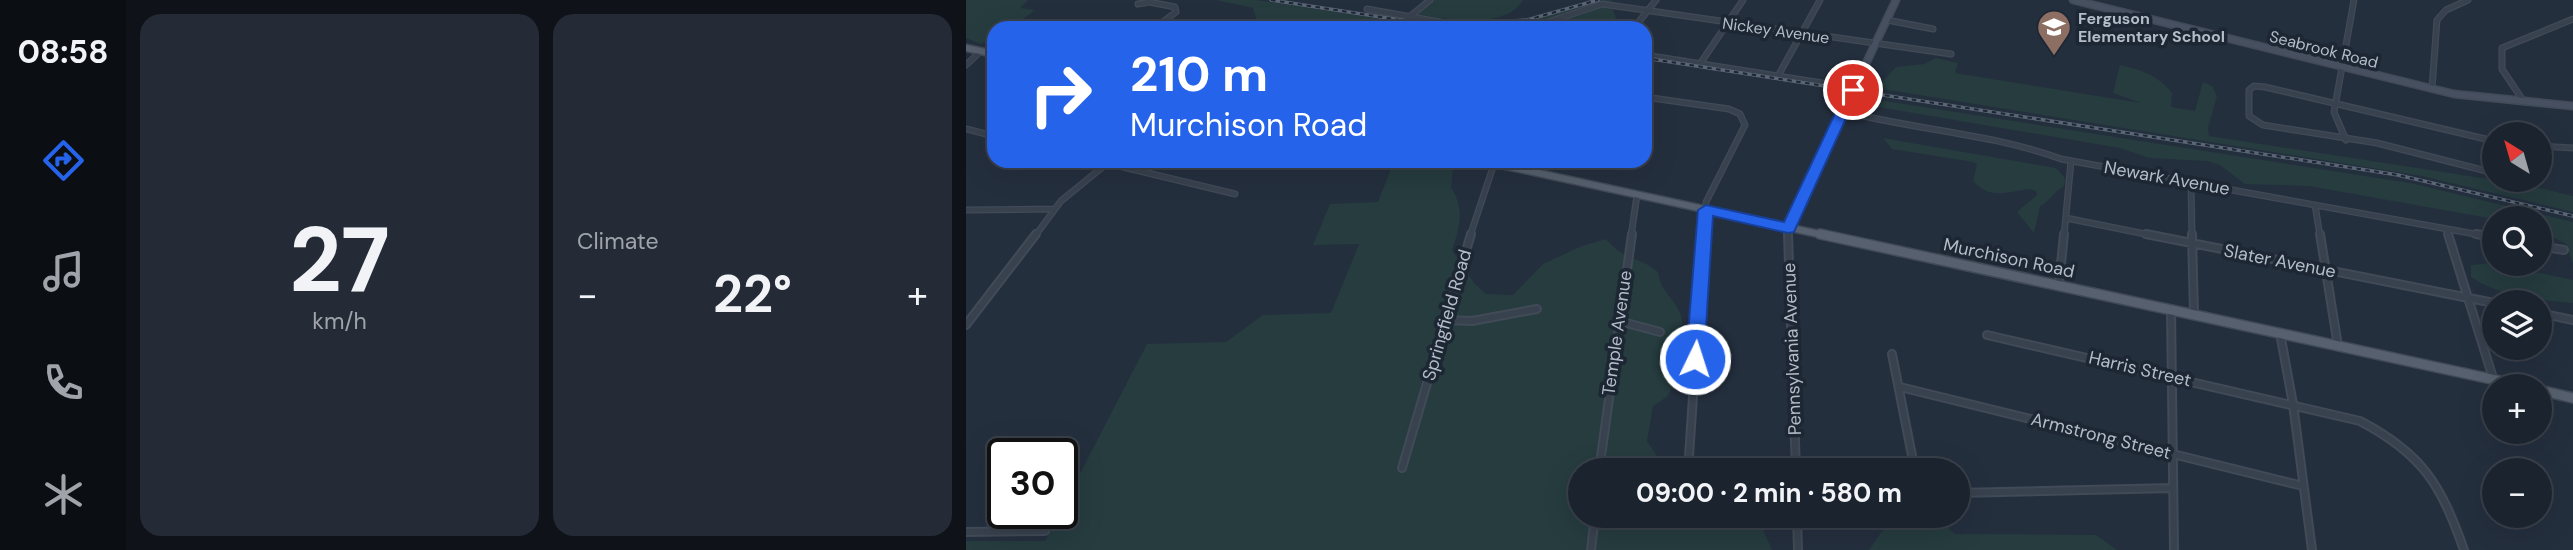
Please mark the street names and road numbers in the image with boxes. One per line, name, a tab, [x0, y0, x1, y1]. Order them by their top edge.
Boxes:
street label: Nickey Avenue	[1721, 13, 1831, 48]
street label: Seabrook Road	[2267, 26, 2380, 73]
street label: Newark Avenue	[2102, 155, 2232, 201]
street label: Murchison Road	[1941, 232, 2077, 284]
street label: Slater Avenue	[2222, 238, 2338, 284]
street label: Springfield Road	[1417, 247, 1477, 383]
street label: Pennsylvania Avenue	[1777, 262, 1807, 436]
street label: Temple Avenue	[1596, 269, 1638, 397]
street label: Harris Street	[2086, 346, 2194, 392]
street label: Armstrong Street	[2028, 407, 2174, 465]

